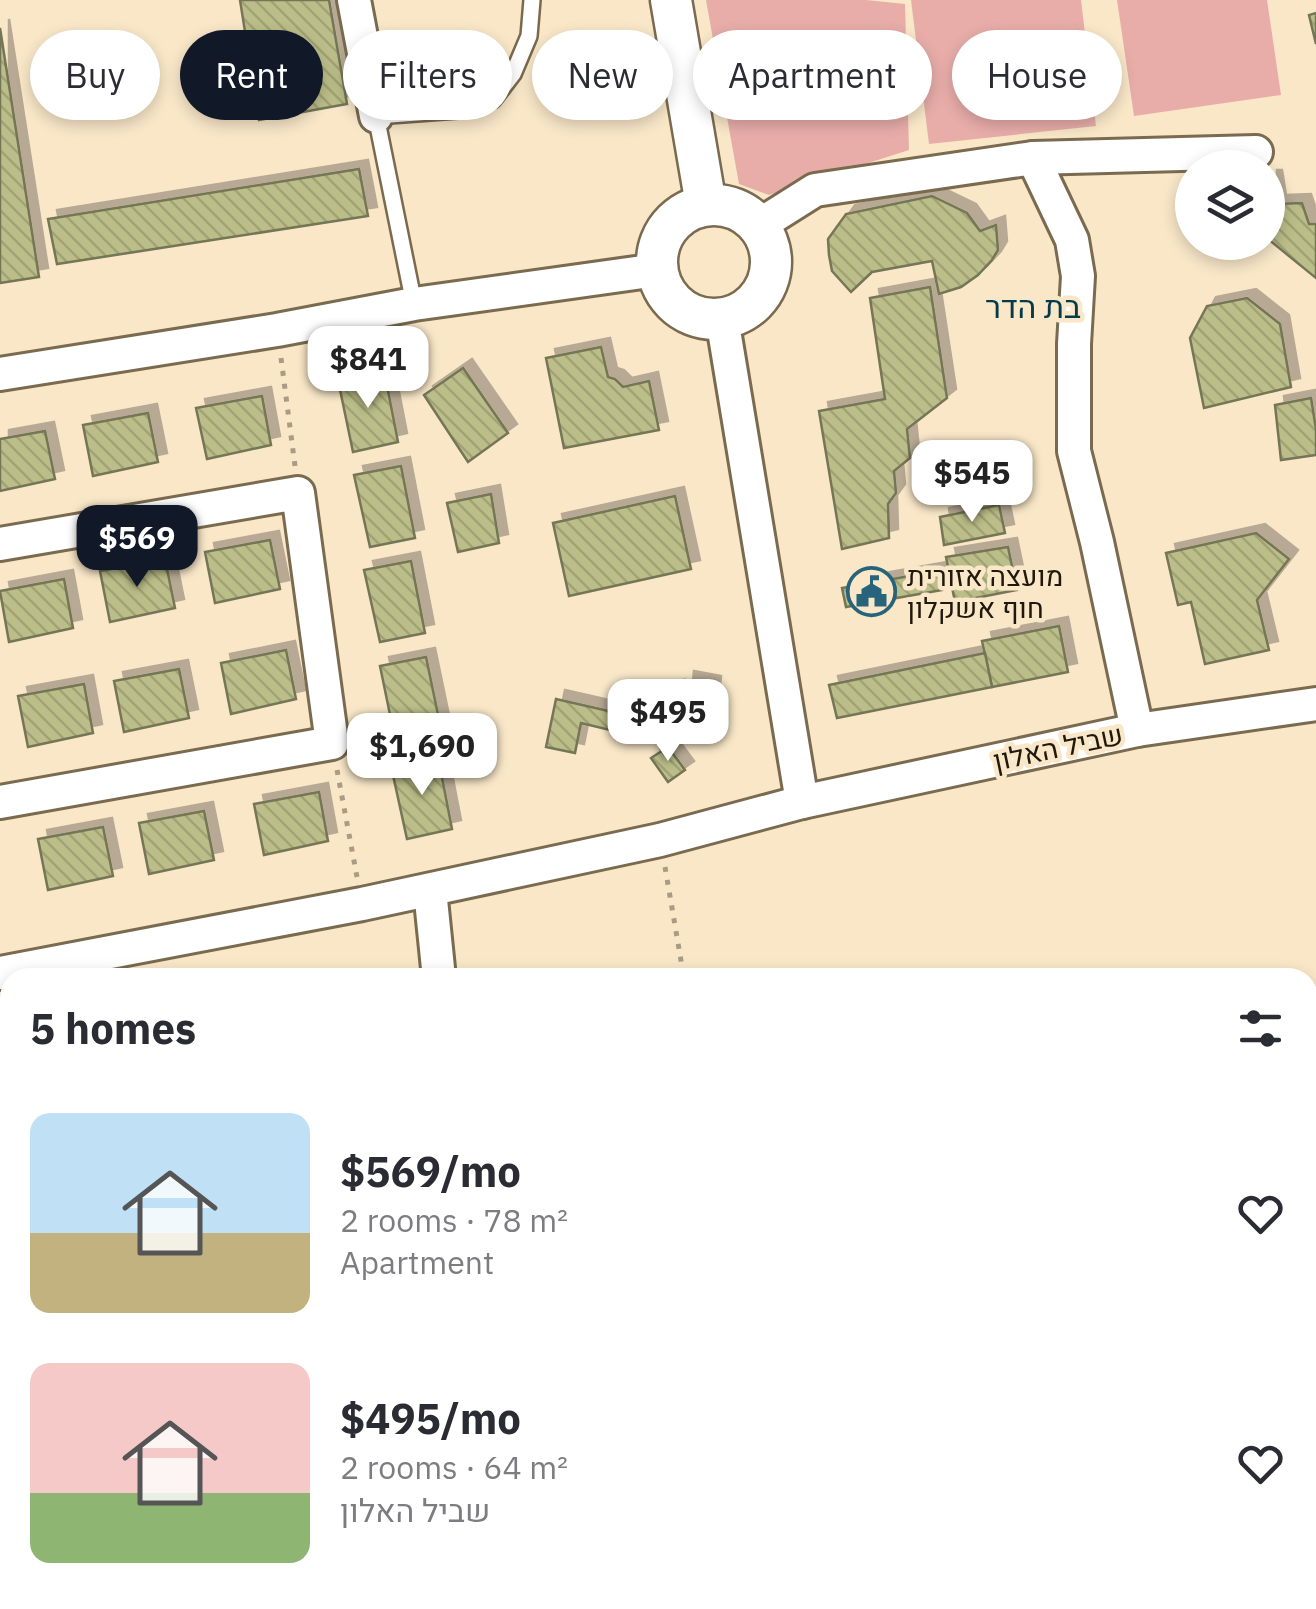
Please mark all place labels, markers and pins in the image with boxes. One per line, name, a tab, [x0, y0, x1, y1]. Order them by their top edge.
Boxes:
pin: $841	[309, 326, 427, 411]
pin: $545	[913, 440, 1031, 525]
pin: $569	[78, 505, 196, 590]
place label: מועצה אזורית חוף אשקלון	[907, 557, 1063, 626]
public building icon: מועצה אזורית חוף אשקלון	[846, 565, 898, 617]
pin: $495	[609, 679, 727, 764]
pin: $1,690	[341, 713, 503, 798]

